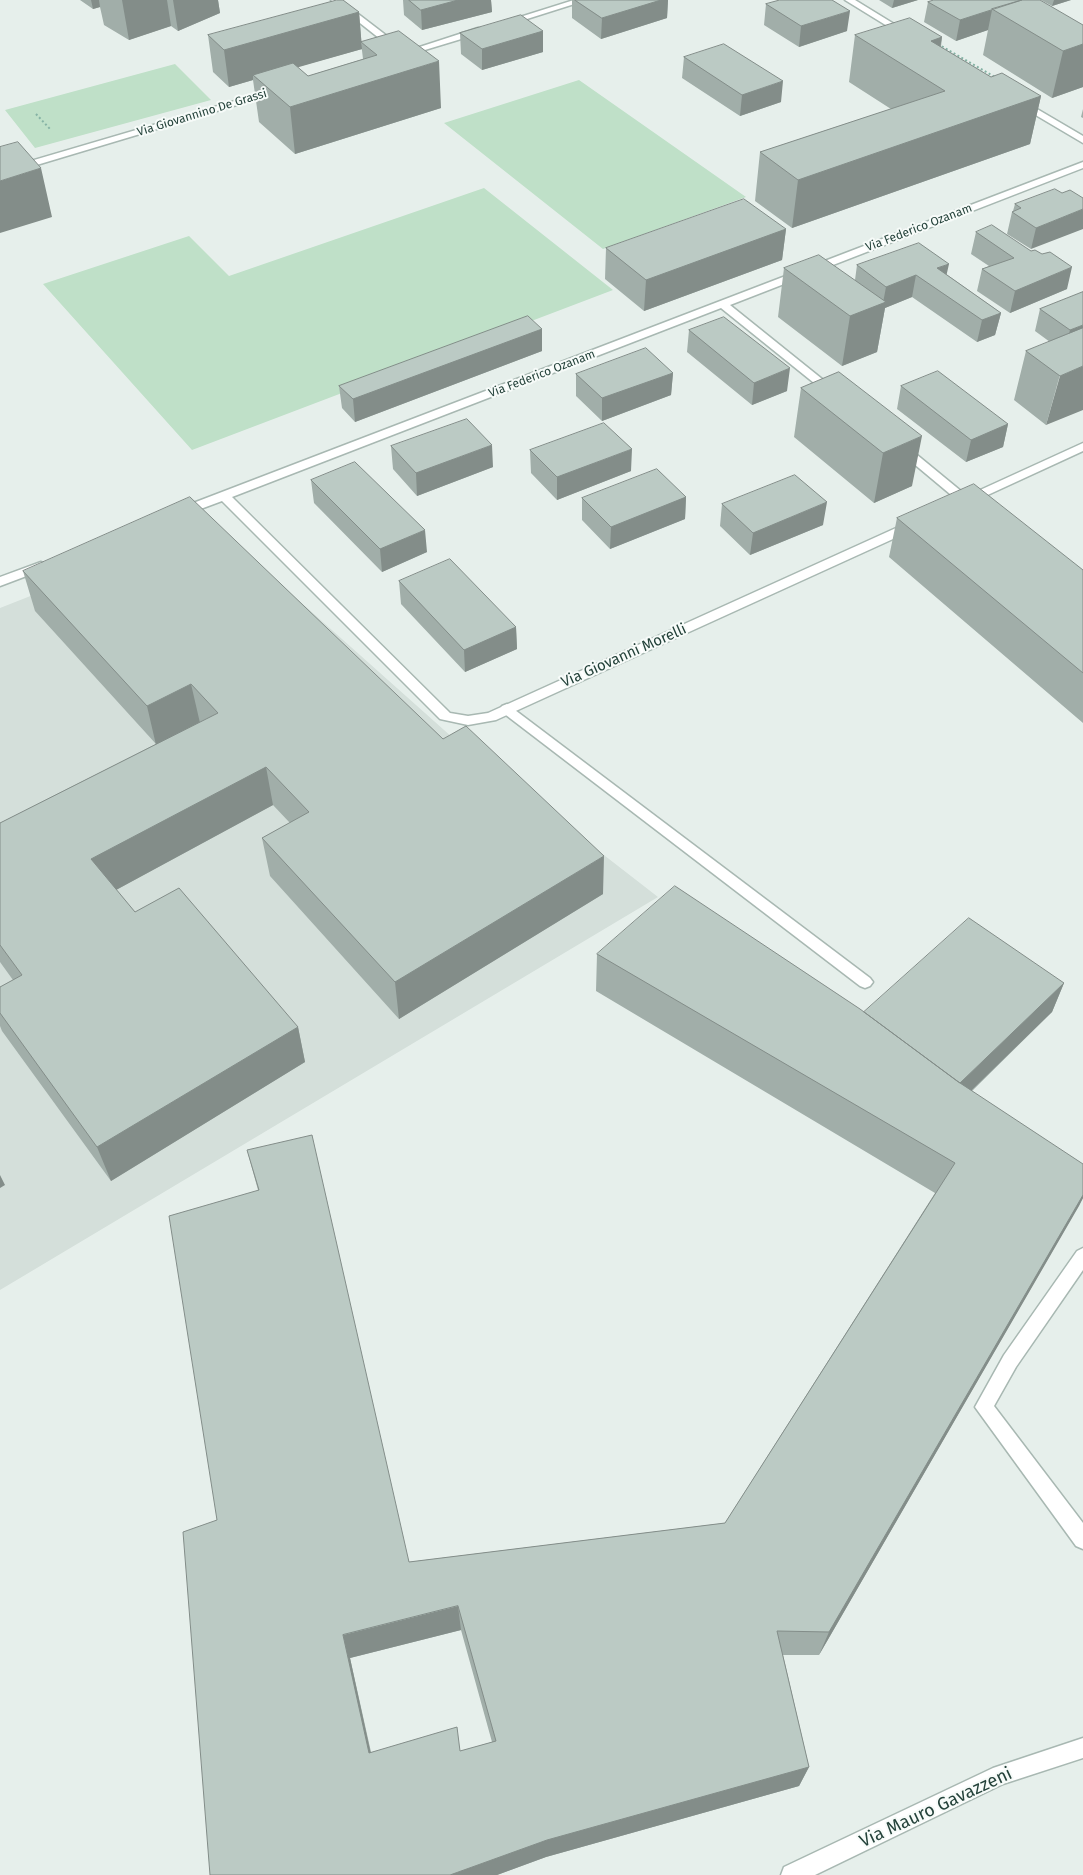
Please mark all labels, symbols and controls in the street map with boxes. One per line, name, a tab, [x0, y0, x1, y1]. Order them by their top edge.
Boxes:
street label: Via Giovannino De Grassi	[135, 86, 269, 140]
street label: Via Federico Ozanam	[864, 201, 974, 255]
street label: Via Federico Ozanam	[487, 347, 597, 401]
street label: Via Giovanni Morelli	[559, 620, 689, 692]
street label: Via Mauro Gavazzeni	[856, 1763, 1016, 1853]

